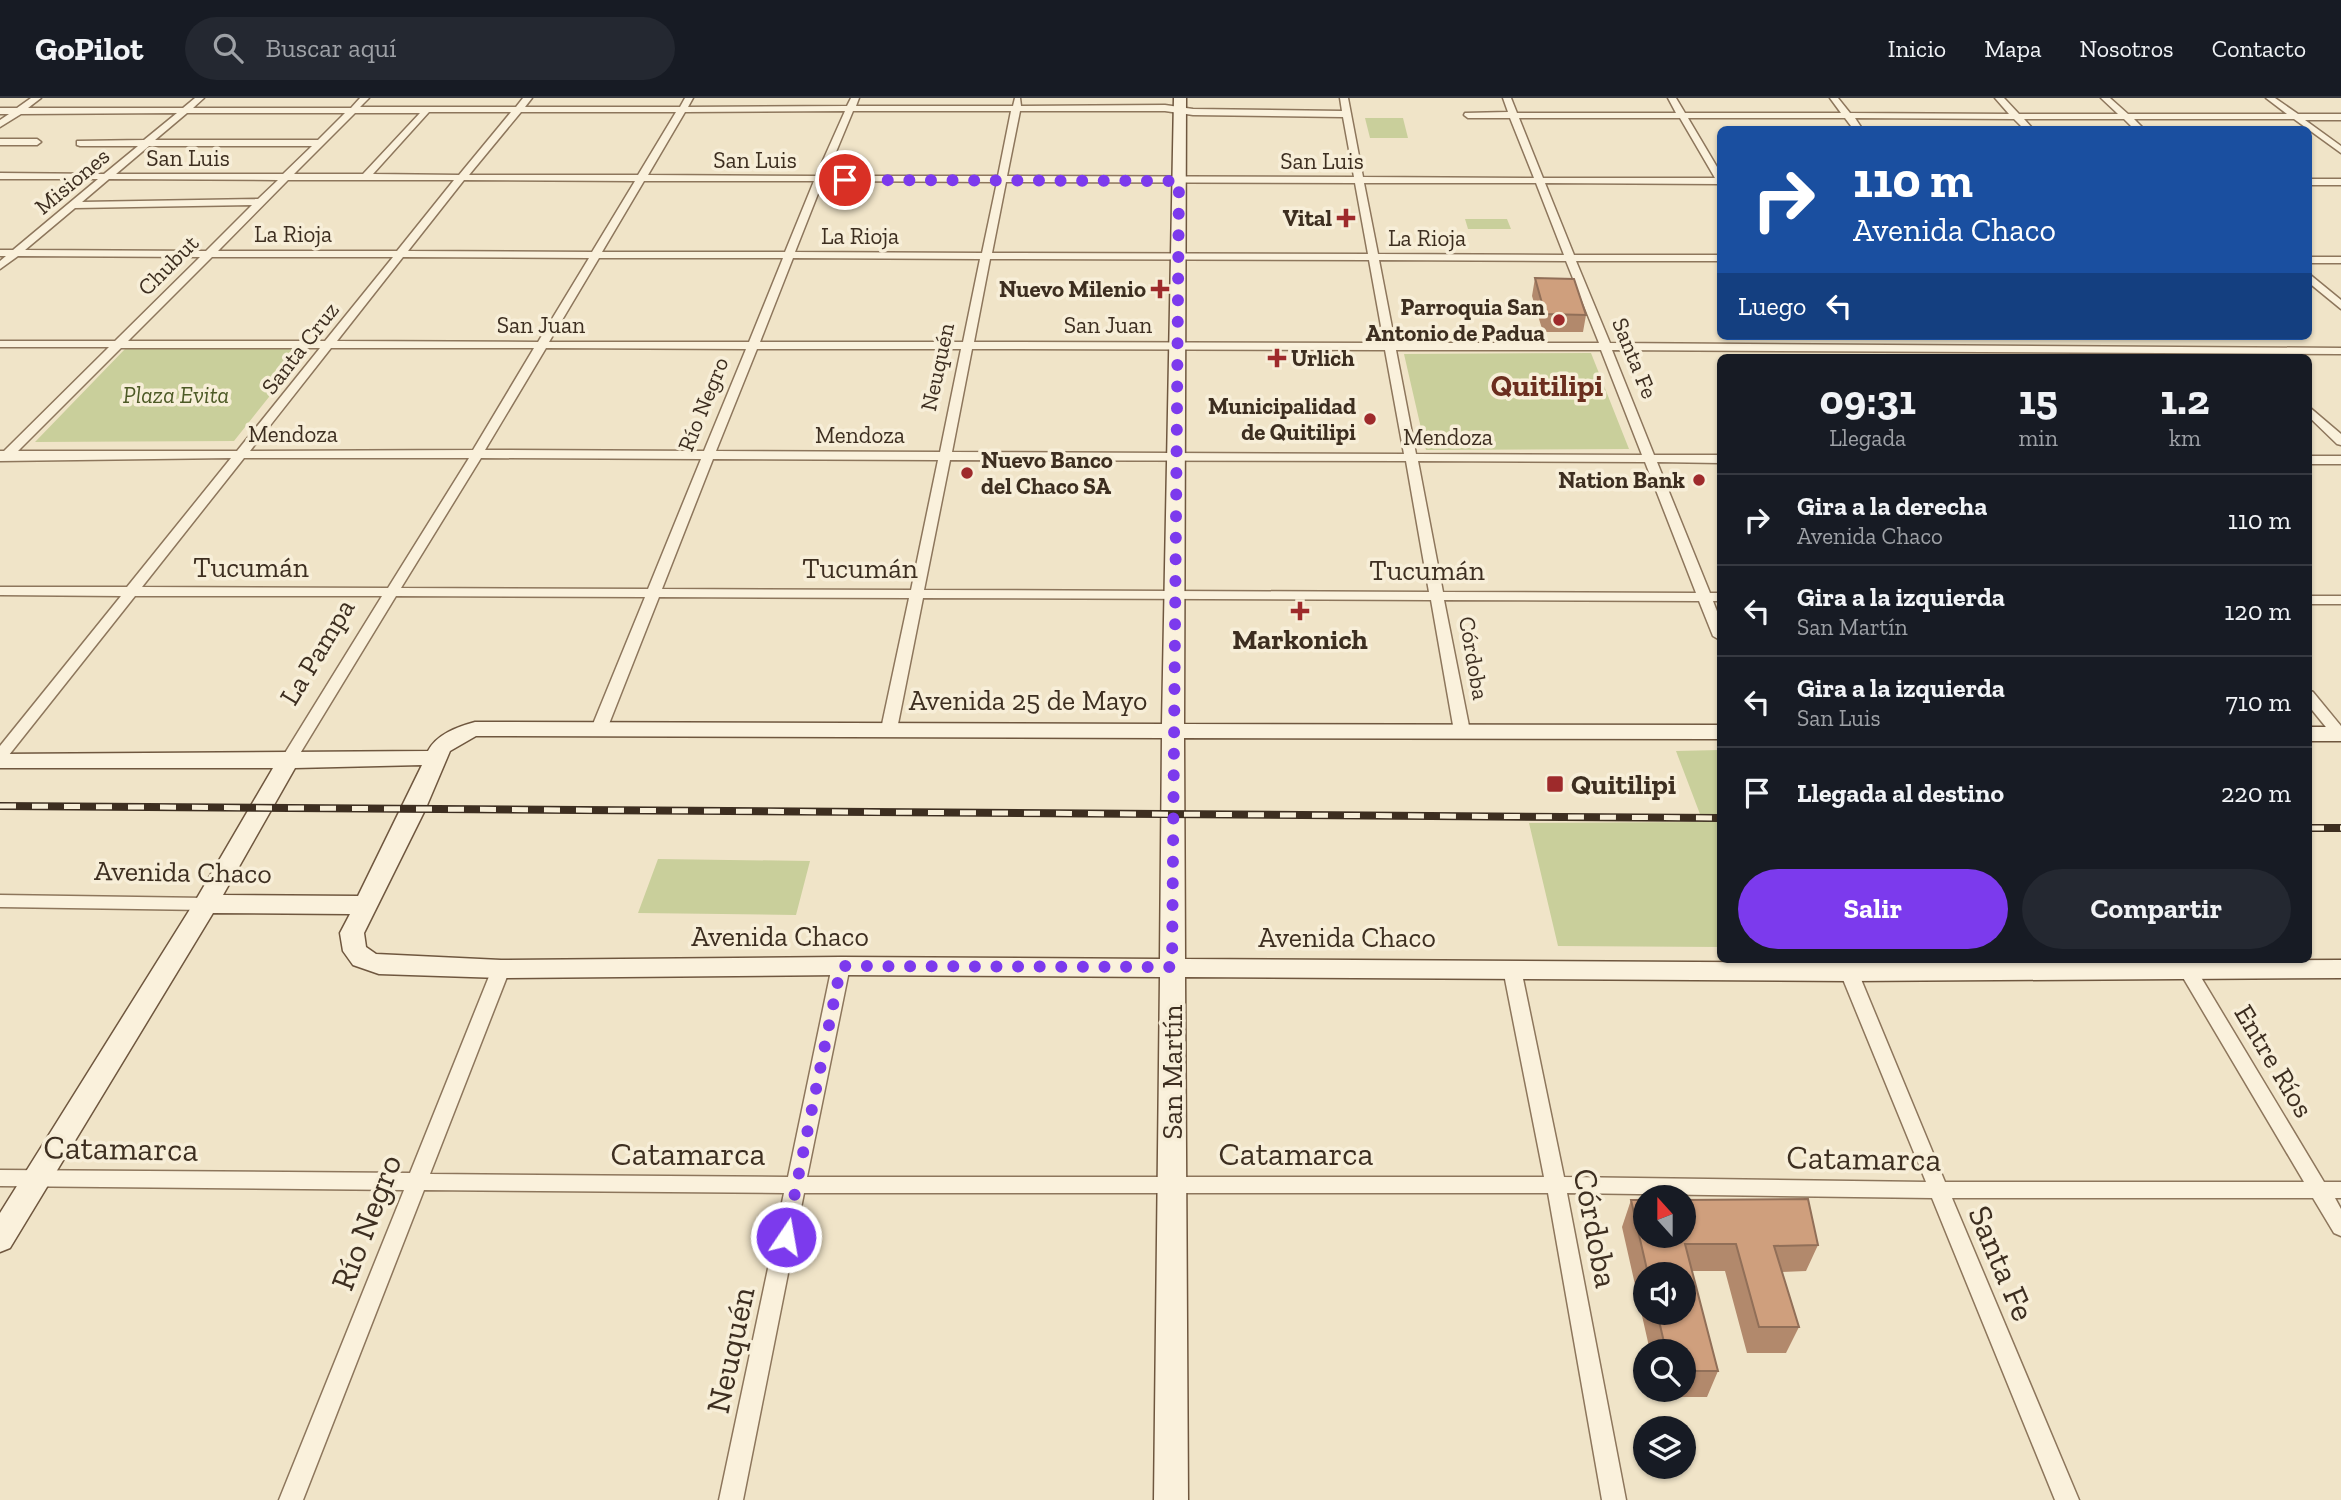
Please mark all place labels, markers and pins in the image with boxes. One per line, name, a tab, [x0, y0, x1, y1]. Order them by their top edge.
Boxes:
pin	[815, 150, 875, 210]
place label: Vital	[1283, 204, 1332, 232]
marker: Vital	[1338, 210, 1354, 226]
place label: Nuevo Milenio	[999, 275, 1146, 303]
marker: Nuevo Milenio	[1152, 281, 1168, 297]
place label: Parroquia San Antonio de Padua	[1366, 293, 1545, 347]
marker: Parroquia San Antonio de Padua	[1551, 312, 1567, 328]
place label: Urlich	[1291, 344, 1355, 372]
marker: Urlich	[1269, 350, 1285, 366]
place label: Municipalidad de Quitilipi	[1208, 392, 1356, 446]
marker: Municipalidad de Quitilipi	[1362, 411, 1378, 427]
place label: Nuevo Banco del Chaco SA	[981, 446, 1113, 500]
marker: Nuevo Banco del Chaco SA	[959, 465, 975, 481]
place label: Nation Bank	[1558, 466, 1685, 494]
marker: Nation Bank	[1691, 472, 1707, 488]
marker: Markonich	[1292, 603, 1308, 619]
place label: Markonich	[1232, 623, 1368, 656]
place label: Quitilipi	[1571, 768, 1676, 801]
marker: Quitilipi	[1545, 774, 1565, 794]

